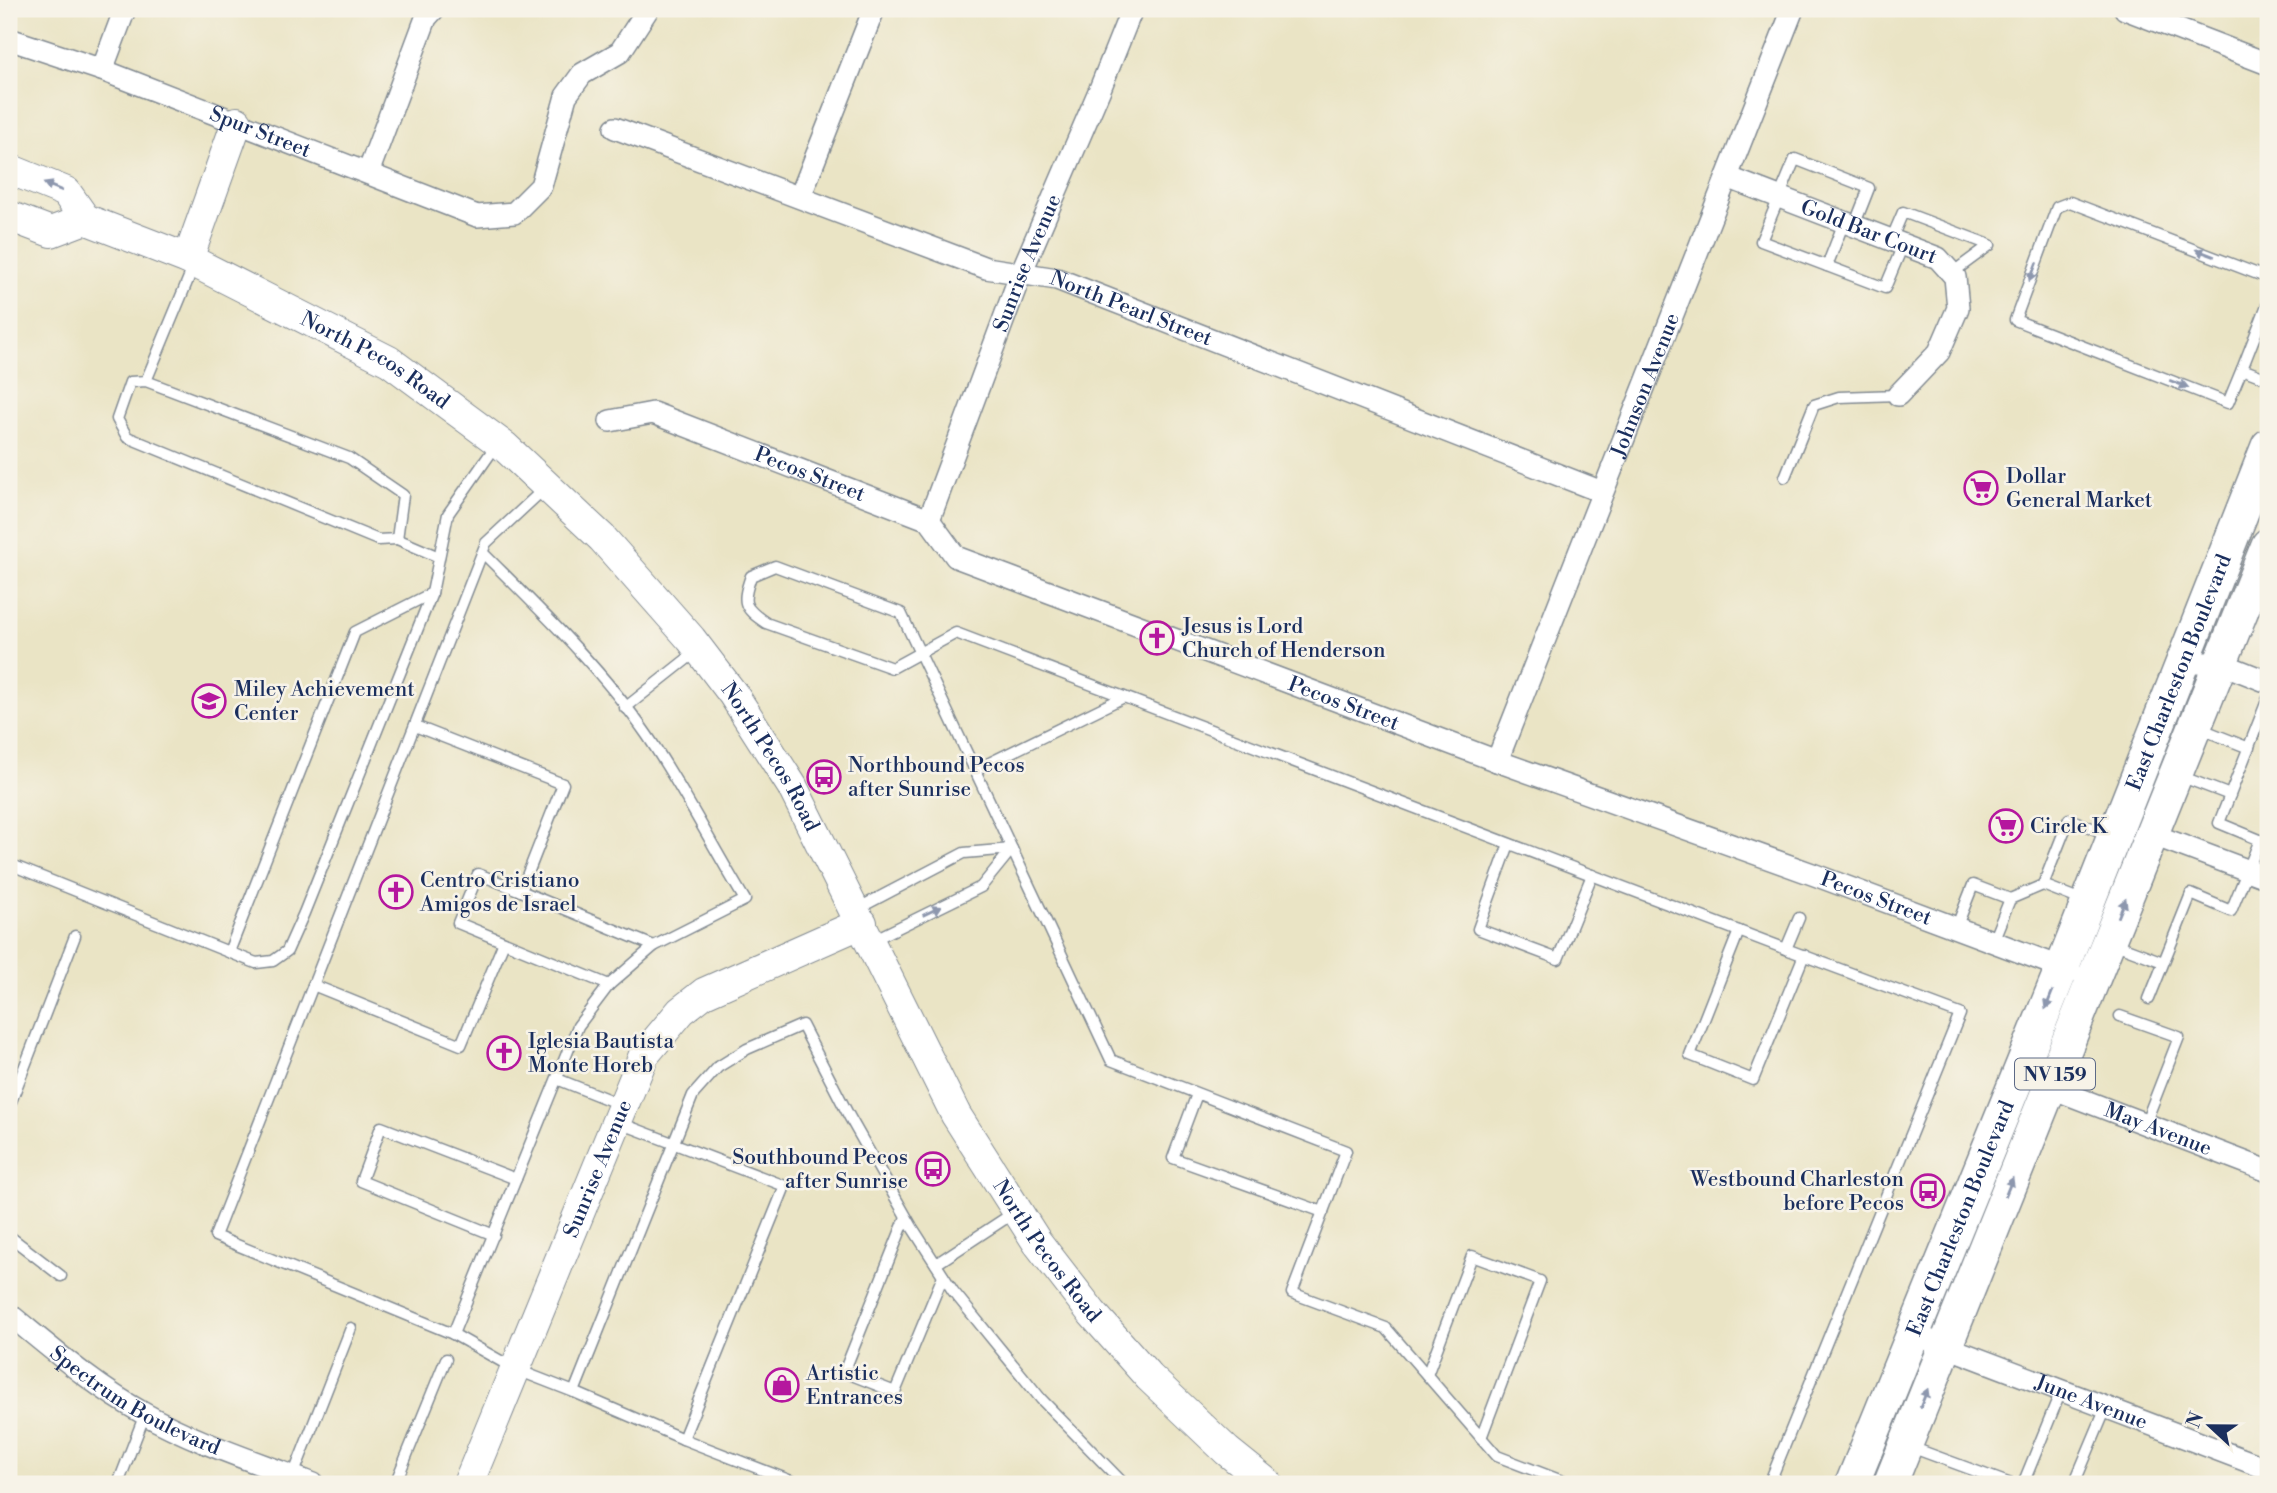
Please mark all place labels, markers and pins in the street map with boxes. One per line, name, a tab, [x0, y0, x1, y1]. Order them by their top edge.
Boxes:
place label: Dollar General Market	[2006, 464, 2153, 514]
supermarket icon: Dollar General Market	[1962, 469, 2000, 507]
place label: Jesus is Lord Church of Henderson	[1181, 614, 1386, 664]
church icon: Jesus is Lord Church of Henderson	[1138, 619, 1176, 657]
place label: Miley Achievement Center	[234, 677, 415, 727]
school or university icon: Miley Achievement Center	[190, 682, 228, 720]
place label: Northbound Pecos after Sunrise	[848, 753, 1025, 803]
bus stop icon: Northbound Pecos after Sunrise	[805, 758, 843, 796]
supermarket icon: Circle K	[1987, 807, 2025, 845]
place label: Circle K	[2030, 814, 2109, 840]
place label: Centro Cristiano Amigos de Israel	[419, 868, 579, 918]
church icon: Centro Cristiano Amigos de Israel	[377, 873, 415, 911]
place label: Iglesia Bautista Monte Horeb	[528, 1029, 675, 1079]
church icon: Iglesia Bautista Monte Horeb	[485, 1034, 523, 1072]
place label: Southbound Pecos after Sunrise	[732, 1145, 908, 1195]
bus stop icon: Southbound Pecos after Sunrise	[914, 1150, 952, 1188]
place label: Westbound Charleston before Pecos	[1689, 1167, 1904, 1217]
bus stop icon: Westbound Charleston before Pecos	[1909, 1172, 1947, 1210]
place label: Artistic Entrances	[805, 1361, 903, 1411]
shop icon: Artistic Entrances	[763, 1366, 801, 1404]

